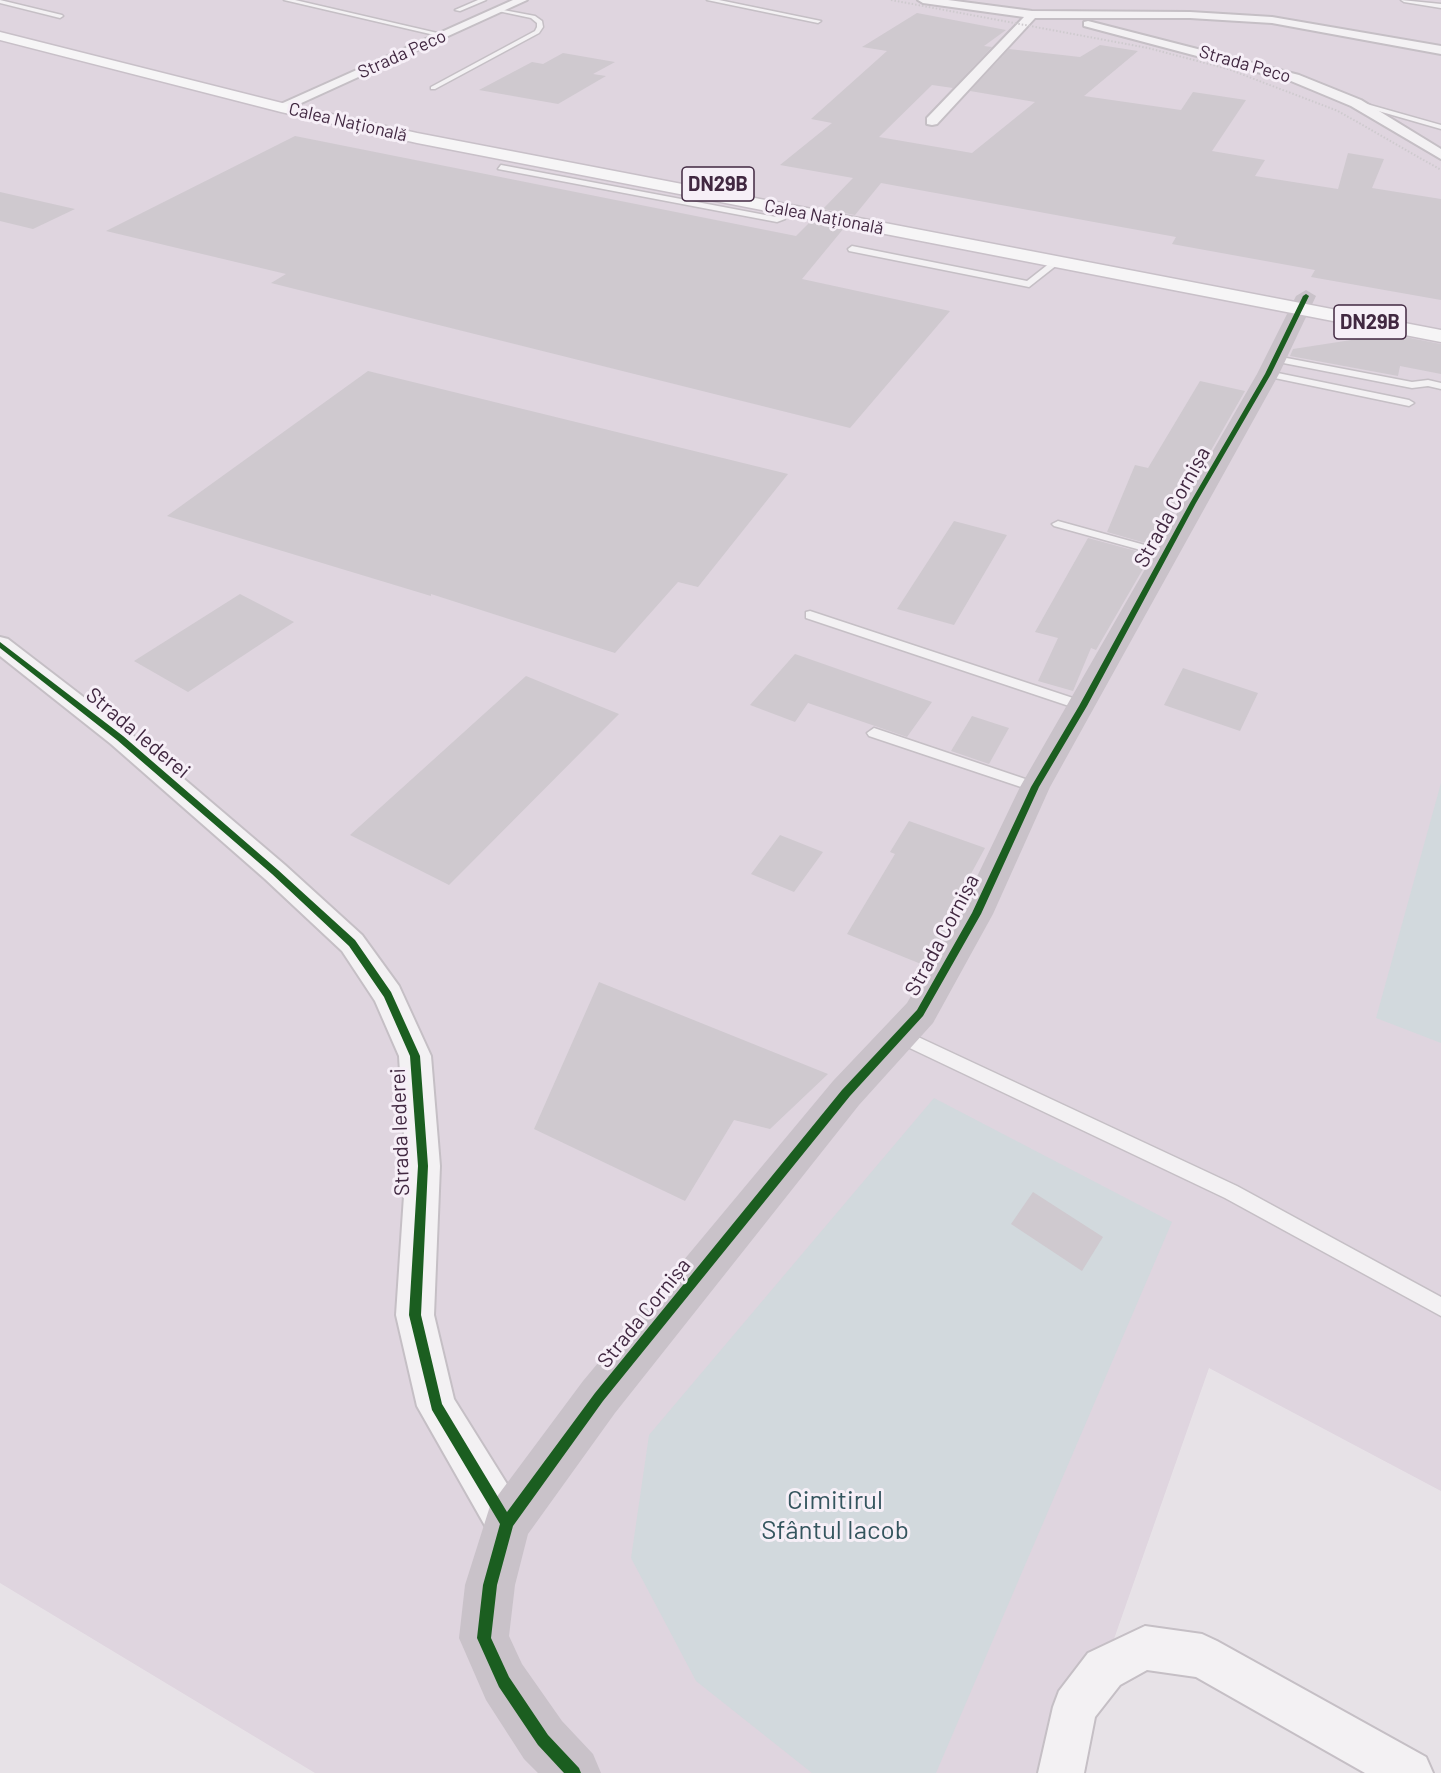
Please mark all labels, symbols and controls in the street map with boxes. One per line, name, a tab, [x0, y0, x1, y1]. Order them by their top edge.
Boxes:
street label: Strada Peco	[354, 25, 450, 83]
street label: Strada Peco	[1197, 41, 1293, 87]
street label: Calea Națională	[287, 98, 409, 146]
road number: DN29B	[682, 167, 754, 201]
street label: Calea Națională	[763, 195, 885, 239]
road number: DN29B	[1334, 305, 1406, 339]
street label: Strada Cornișa	[1128, 442, 1216, 572]
street label: Strada Iederei	[81, 682, 195, 784]
street label: Strada Cornișa	[899, 870, 985, 1000]
street label: Strada Iederei	[385, 1068, 415, 1196]
street label: Strada Cornișa	[592, 1253, 696, 1373]
park label: Cimitirul Sfântul Iacob	[761, 1484, 909, 1546]

